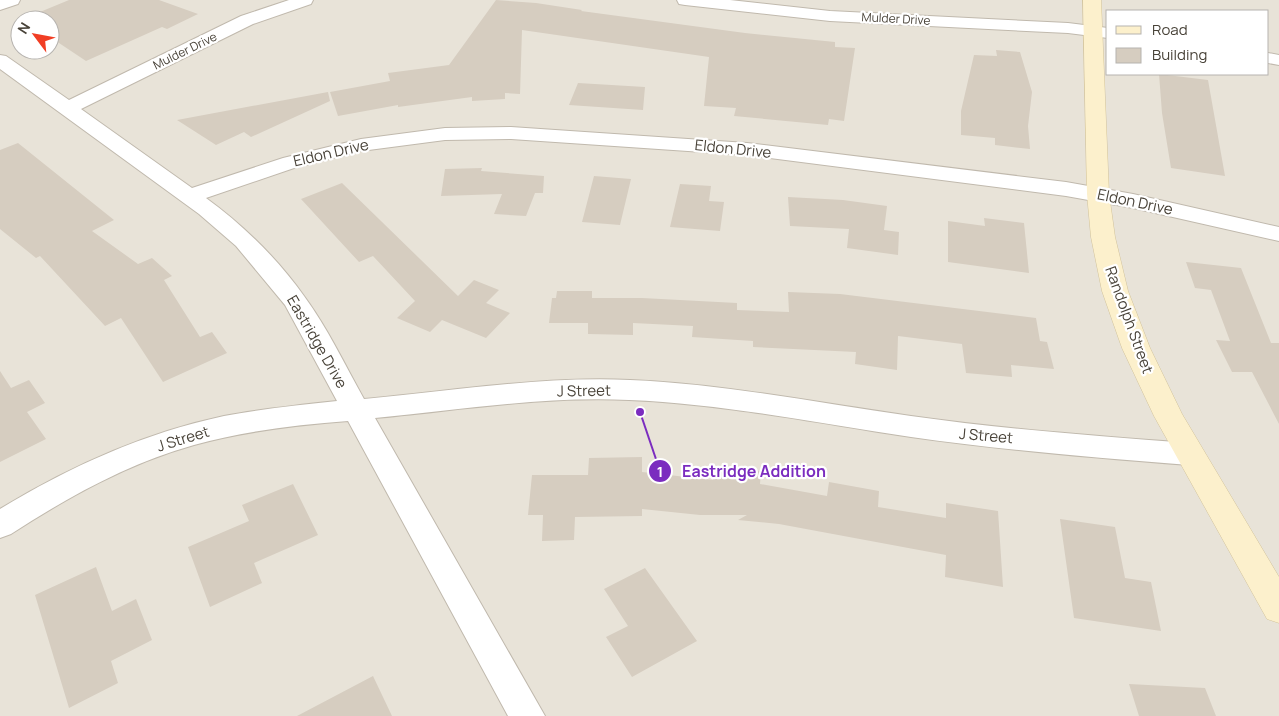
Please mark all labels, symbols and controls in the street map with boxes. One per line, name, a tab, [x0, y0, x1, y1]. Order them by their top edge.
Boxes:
street label: Mulder Drive	[861, 8, 931, 29]
north arrow	[10, 10, 60, 60]
legend	[1106, 10, 1269, 75]
text: N	[13, 19, 34, 37]
text: Road	[1152, 19, 1188, 40]
street label: Mulder Drive	[150, 28, 219, 73]
text: Building	[1152, 44, 1207, 65]
street label: Eldon Drive	[291, 134, 371, 171]
street label: Eldon Drive	[694, 134, 773, 163]
street label: Eldon Drive	[1095, 183, 1175, 220]
street label: Randolph Street	[1100, 263, 1159, 376]
street label: Eastridge Drive	[282, 291, 353, 392]
street label: J Street	[557, 380, 611, 401]
street label: J Street	[154, 421, 212, 456]
street label: J Street	[958, 423, 1014, 448]
callout: Eastridge Addition	[647, 456, 836, 487]
text: Eastridge Addition	[682, 460, 826, 482]
text: 1	[657, 461, 663, 482]

